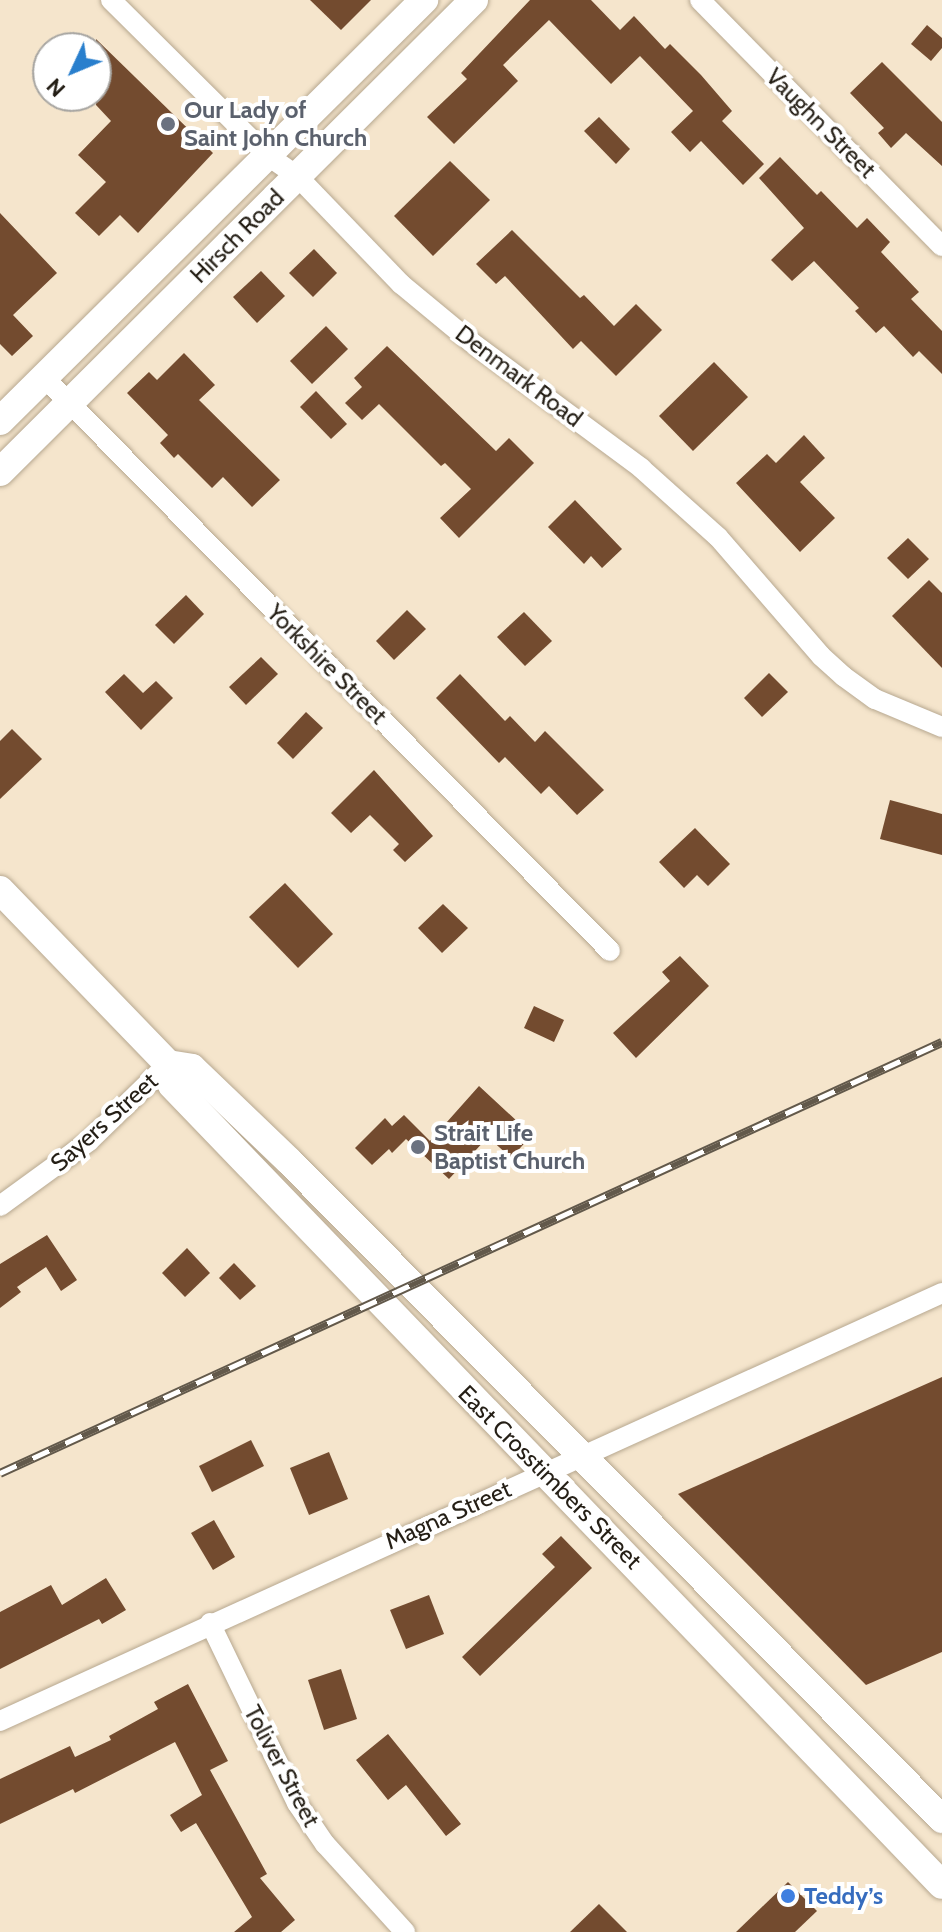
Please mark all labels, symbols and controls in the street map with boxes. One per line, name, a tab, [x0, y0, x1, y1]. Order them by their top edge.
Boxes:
north arrow	[32, 32, 112, 112]
street label: Vaughn Street	[760, 62, 882, 184]
text: N	[41, 73, 71, 103]
place label: Our Lady of Saint John Church	[184, 96, 367, 152]
marker: Our Lady of Saint John Church	[159, 115, 177, 133]
street label: Hirsch Road	[184, 183, 290, 289]
street label: Denmark Road	[450, 319, 588, 433]
street label: Yorkshire Street	[261, 598, 393, 730]
street label: Sayers Street	[45, 1067, 163, 1177]
place label: Strait Life Baptist Church	[434, 1119, 585, 1175]
marker: Strait Life Baptist Church	[409, 1138, 427, 1156]
street label: East Crosstimbers Street	[452, 1379, 648, 1575]
street label: Magna Street	[381, 1474, 515, 1556]
street label: Toliver Street	[238, 1700, 326, 1832]
place label: Teddy’s	[804, 1882, 883, 1910]
marker: Teddy’s	[779, 1887, 797, 1905]

